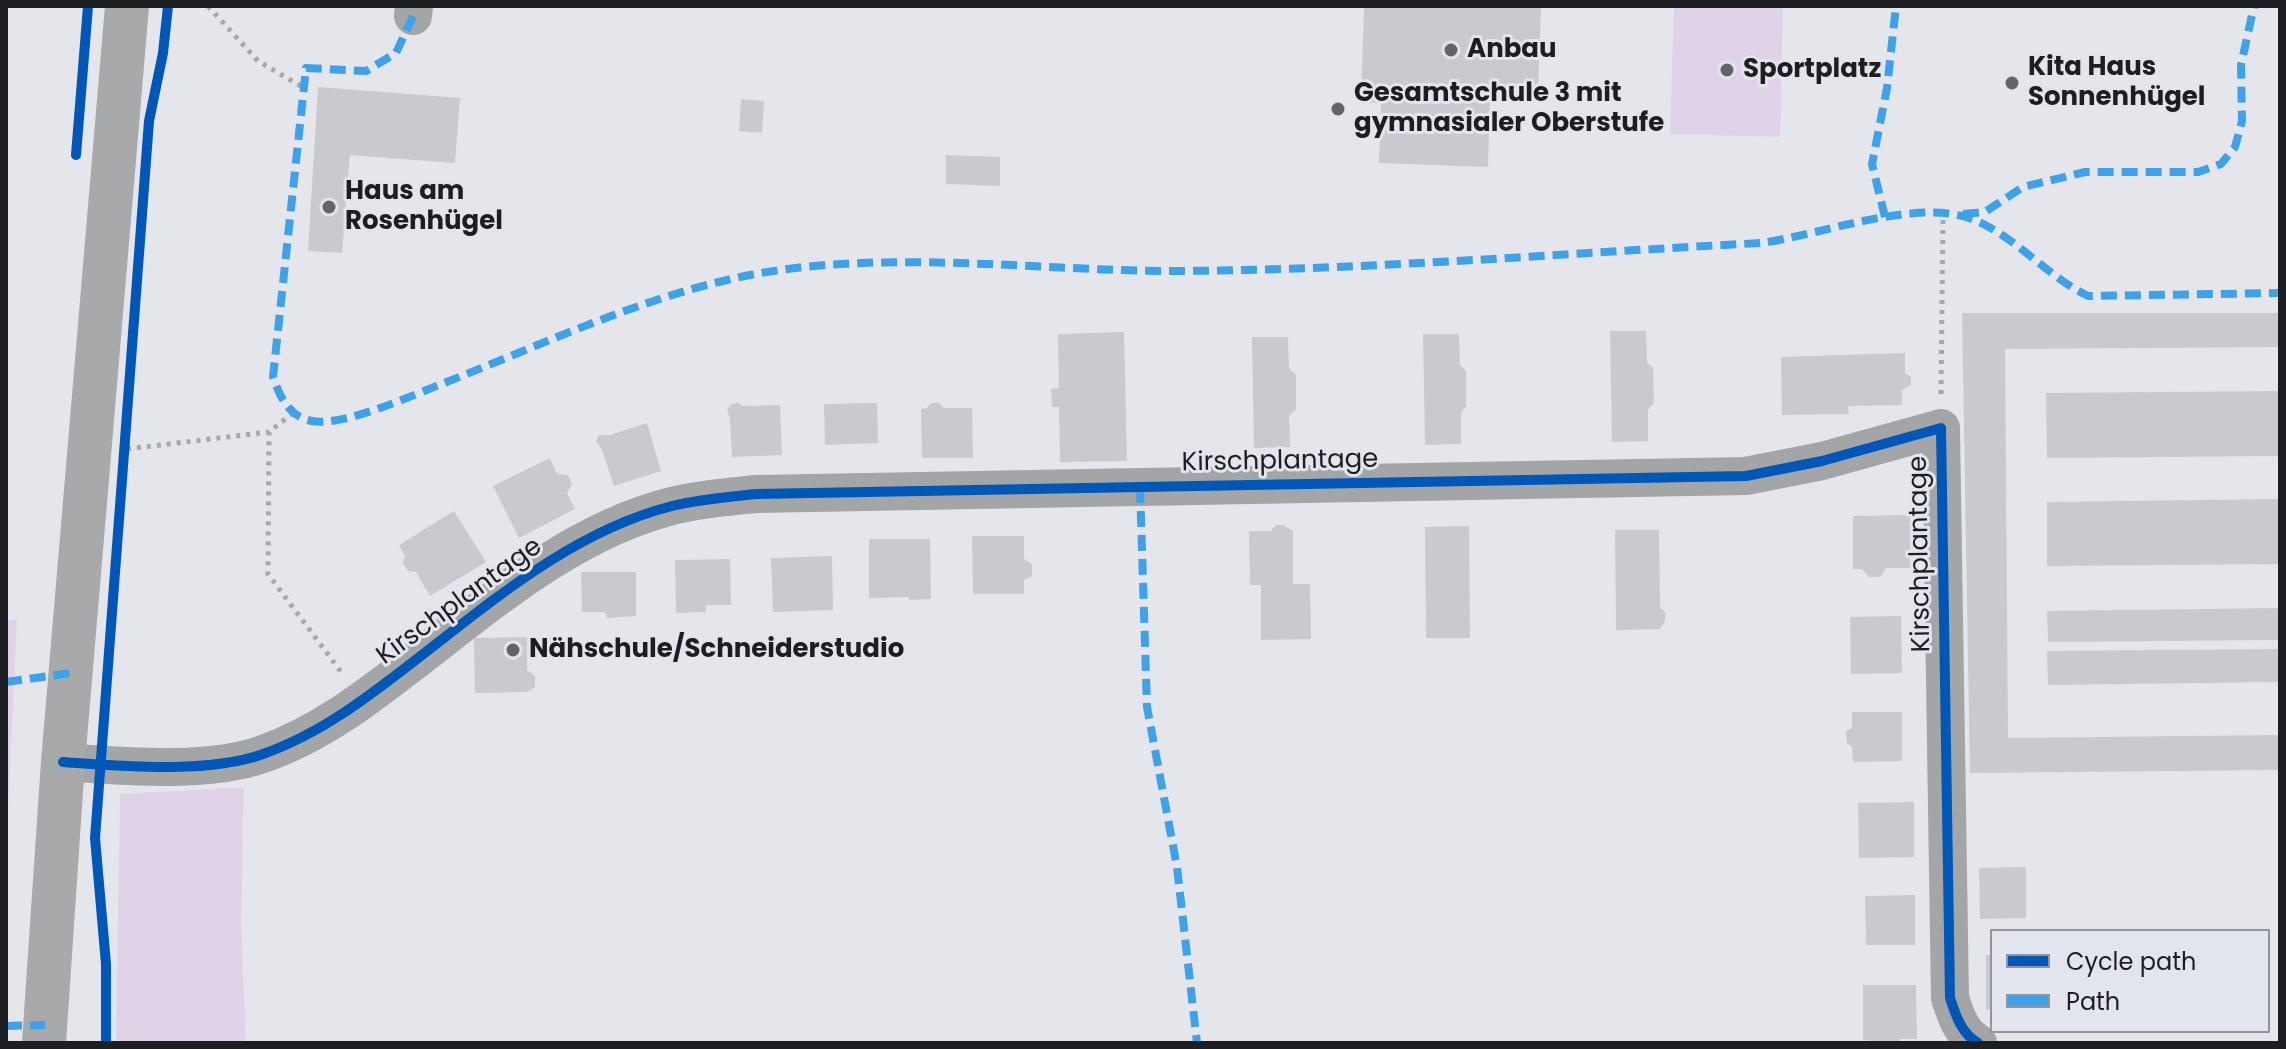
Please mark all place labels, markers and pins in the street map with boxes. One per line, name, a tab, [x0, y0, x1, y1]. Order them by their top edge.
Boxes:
place label: Anbau	[1467, 34, 1557, 66]
marker: Anbau	[1442, 41, 1460, 59]
place label: Kita Haus Sonnenhügel	[2028, 52, 2206, 114]
place label: Sportplatz	[1743, 54, 1881, 86]
marker: Sportplatz	[1718, 61, 1736, 79]
marker: Kita Haus Sonnenhügel	[2003, 74, 2021, 92]
place label: Gesamtschule 3 mit gymnasialer Oberstufe	[1354, 78, 1664, 140]
marker: Gesamtschule 3 mit gymnasialer Oberstufe	[1329, 100, 1347, 118]
place label: Haus am Rosenhügel	[345, 176, 503, 238]
marker: Haus am Rosenhügel	[320, 198, 338, 216]
place label: Nähschule/Schneiderstudio	[529, 634, 904, 666]
marker: Nähschule/Schneiderstudio	[504, 641, 522, 659]

